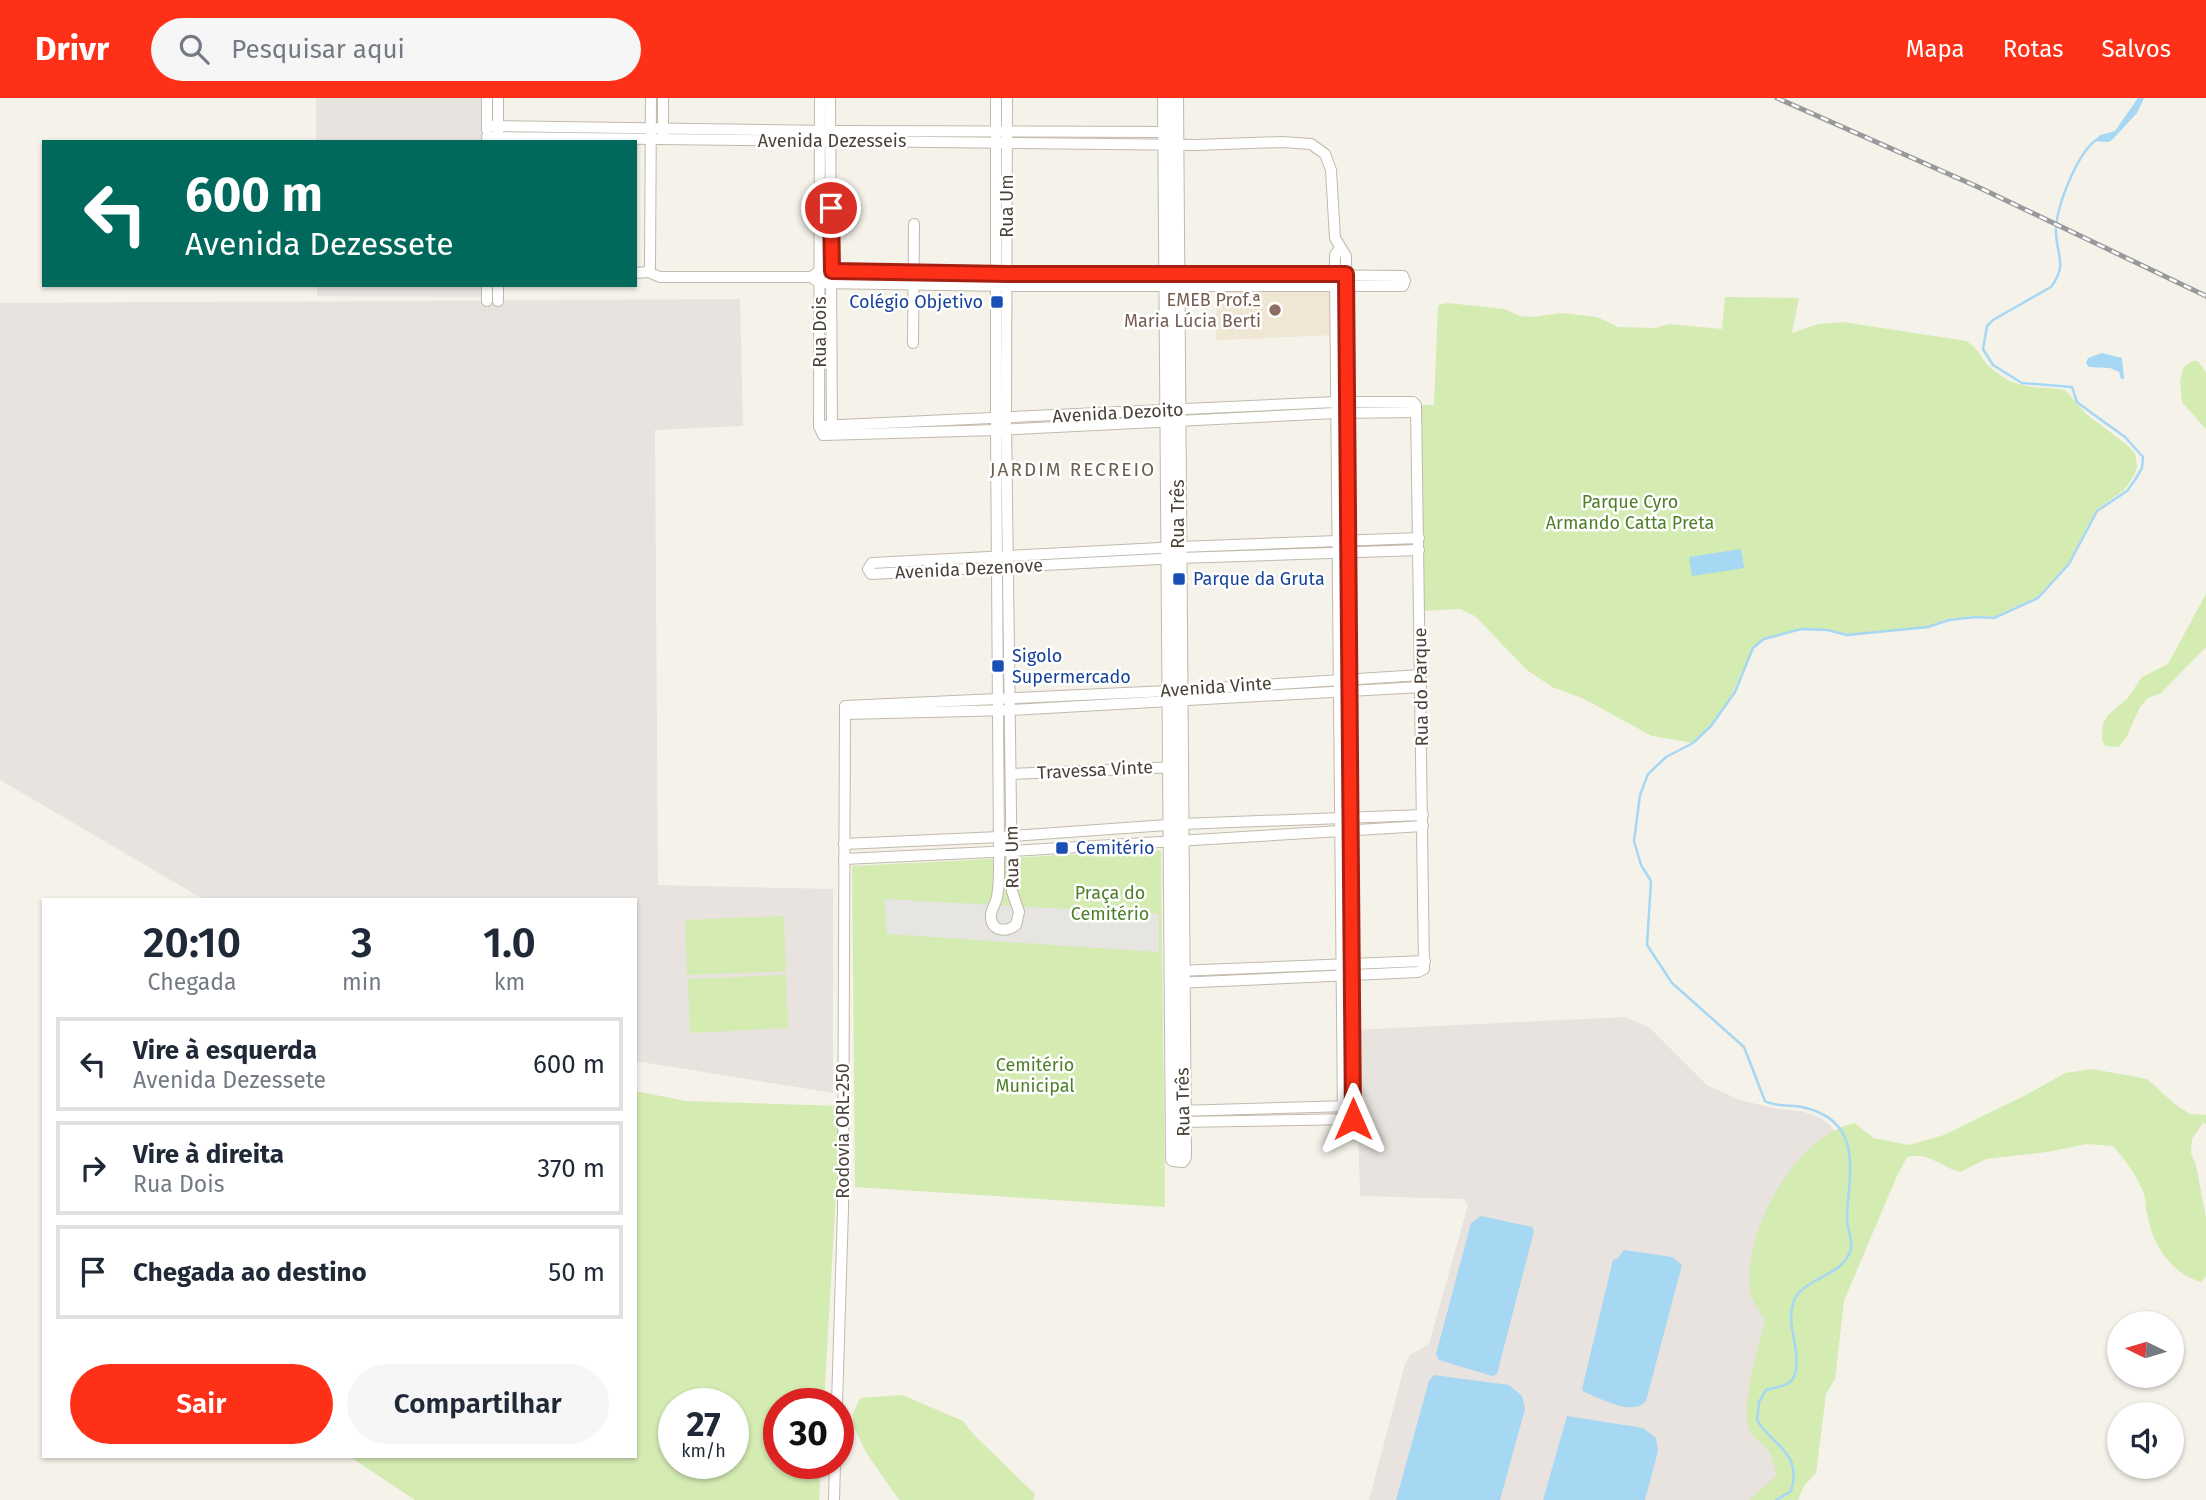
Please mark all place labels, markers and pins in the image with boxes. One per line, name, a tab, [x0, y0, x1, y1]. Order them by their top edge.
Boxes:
pin	[801, 178, 861, 238]
place label: EMEB Prof.ª Maria Lúcia Berti	[1124, 289, 1261, 332]
place label: Colégio Objetivo	[849, 291, 983, 313]
marker: Colégio Objetivo	[989, 294, 1005, 310]
marker: EMEB Prof.ª Maria Lúcia Berti	[1267, 302, 1283, 318]
place label: Parque da Gruta	[1193, 568, 1325, 590]
marker: Parque da Gruta	[1171, 571, 1187, 587]
place label: Sigolo Supermercado	[1012, 645, 1131, 688]
marker: Sigolo Supermercado	[990, 658, 1006, 674]
place label: Cemitério	[1076, 837, 1155, 859]
marker: Cemitério	[1054, 840, 1070, 856]

